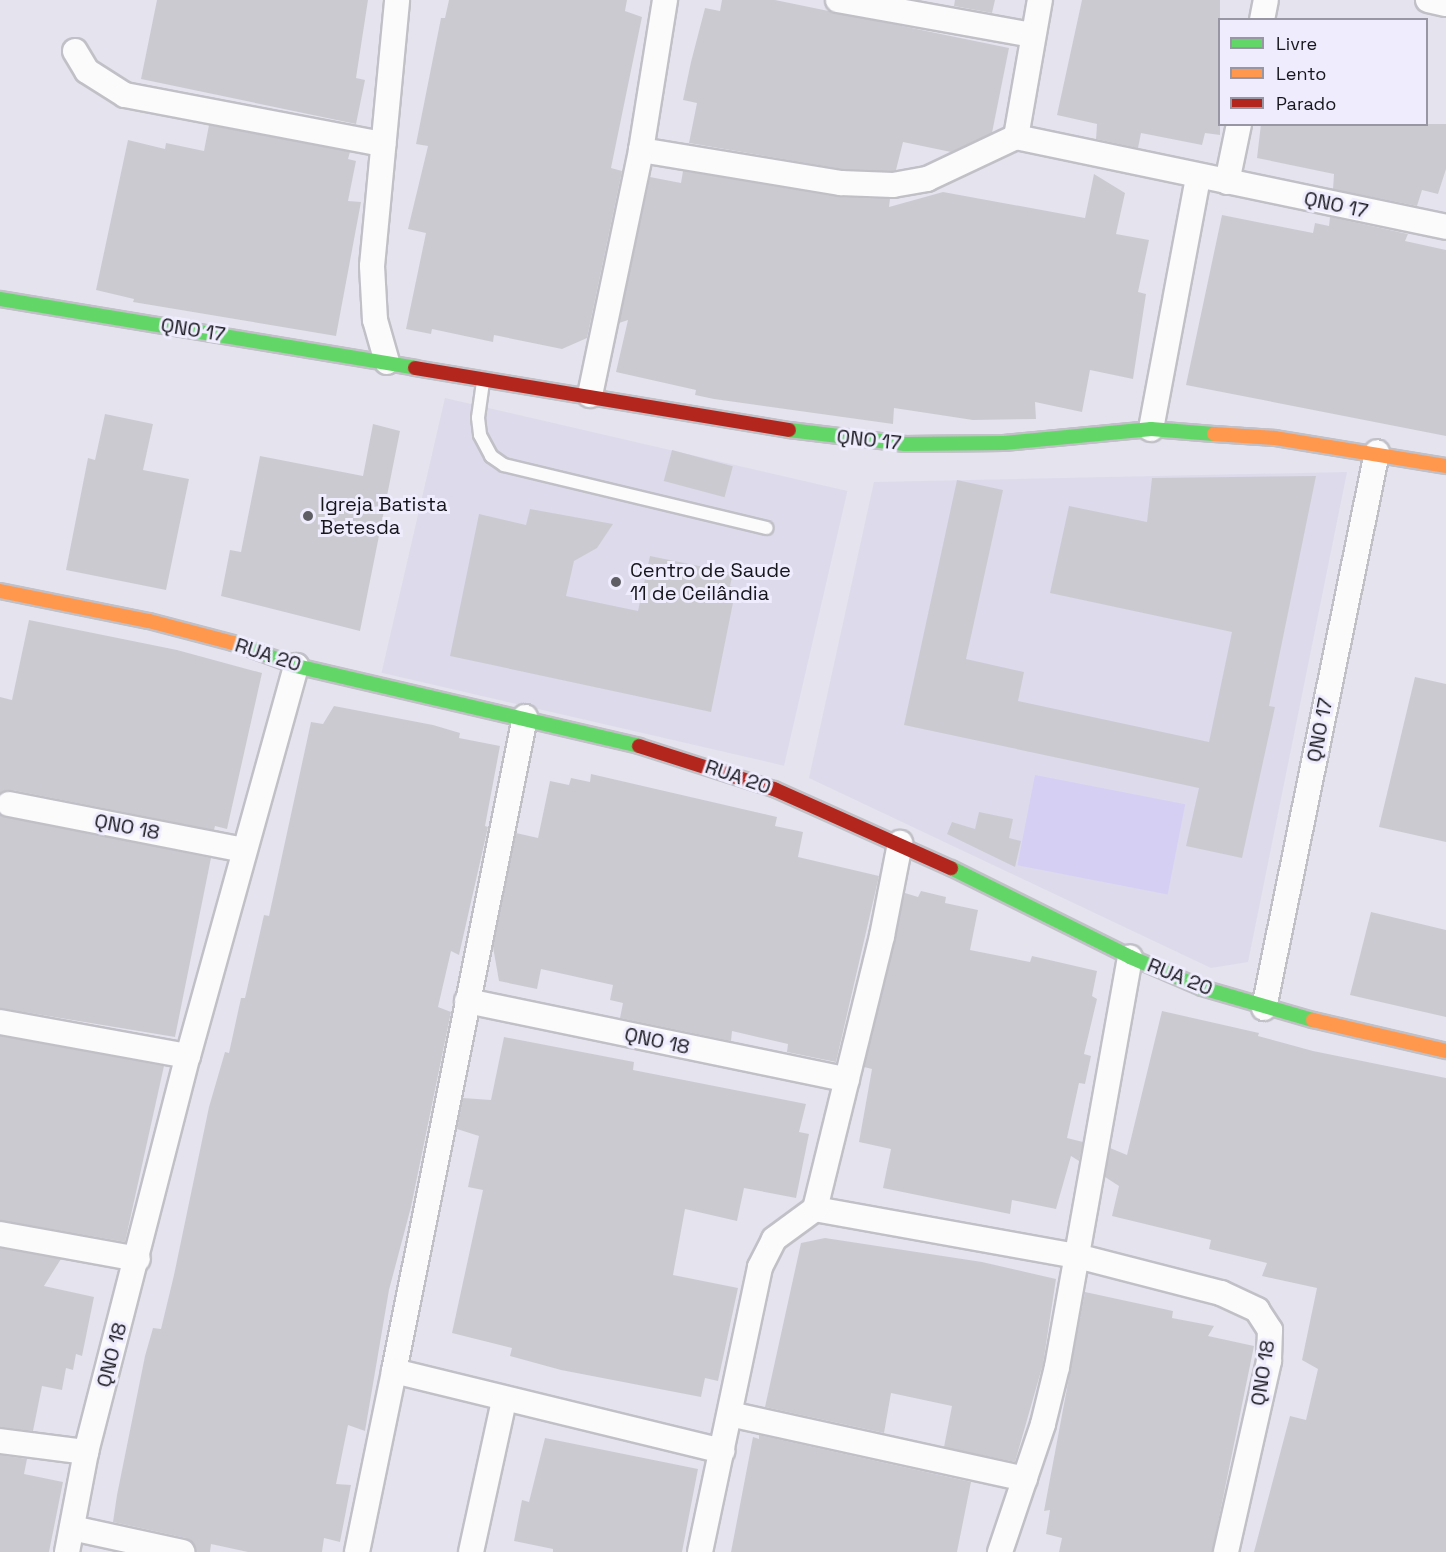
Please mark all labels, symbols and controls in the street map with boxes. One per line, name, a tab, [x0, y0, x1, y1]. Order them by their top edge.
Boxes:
legend	[1218, 18, 1428, 126]
text: Livre	[1276, 32, 1317, 55]
text: Lento	[1276, 62, 1326, 85]
text: Parado	[1276, 92, 1336, 115]
street label: QNO 17	[1302, 187, 1370, 223]
street label: QNO 17	[159, 313, 227, 347]
street label: QNO 17	[836, 425, 902, 455]
place label: Igreja Batista Betesda	[320, 492, 447, 539]
marker: Igreja Batista Betesda	[301, 509, 315, 523]
place label: Centro de Saude 11 de Ceilândia	[630, 558, 791, 605]
marker: Centro de Saude 11 de Ceilândia	[607, 573, 625, 591]
street label: RUA 20	[232, 633, 304, 677]
street label: QNO 17	[1302, 696, 1338, 764]
street label: RUA 20	[702, 755, 774, 799]
street label: QNO 18	[92, 809, 162, 845]
street label: RUA 20	[1144, 953, 1216, 1001]
street label: QNO 18	[622, 1022, 692, 1060]
street label: QNO 18	[92, 1320, 132, 1390]
street label: QNO 18	[1246, 1339, 1280, 1407]

